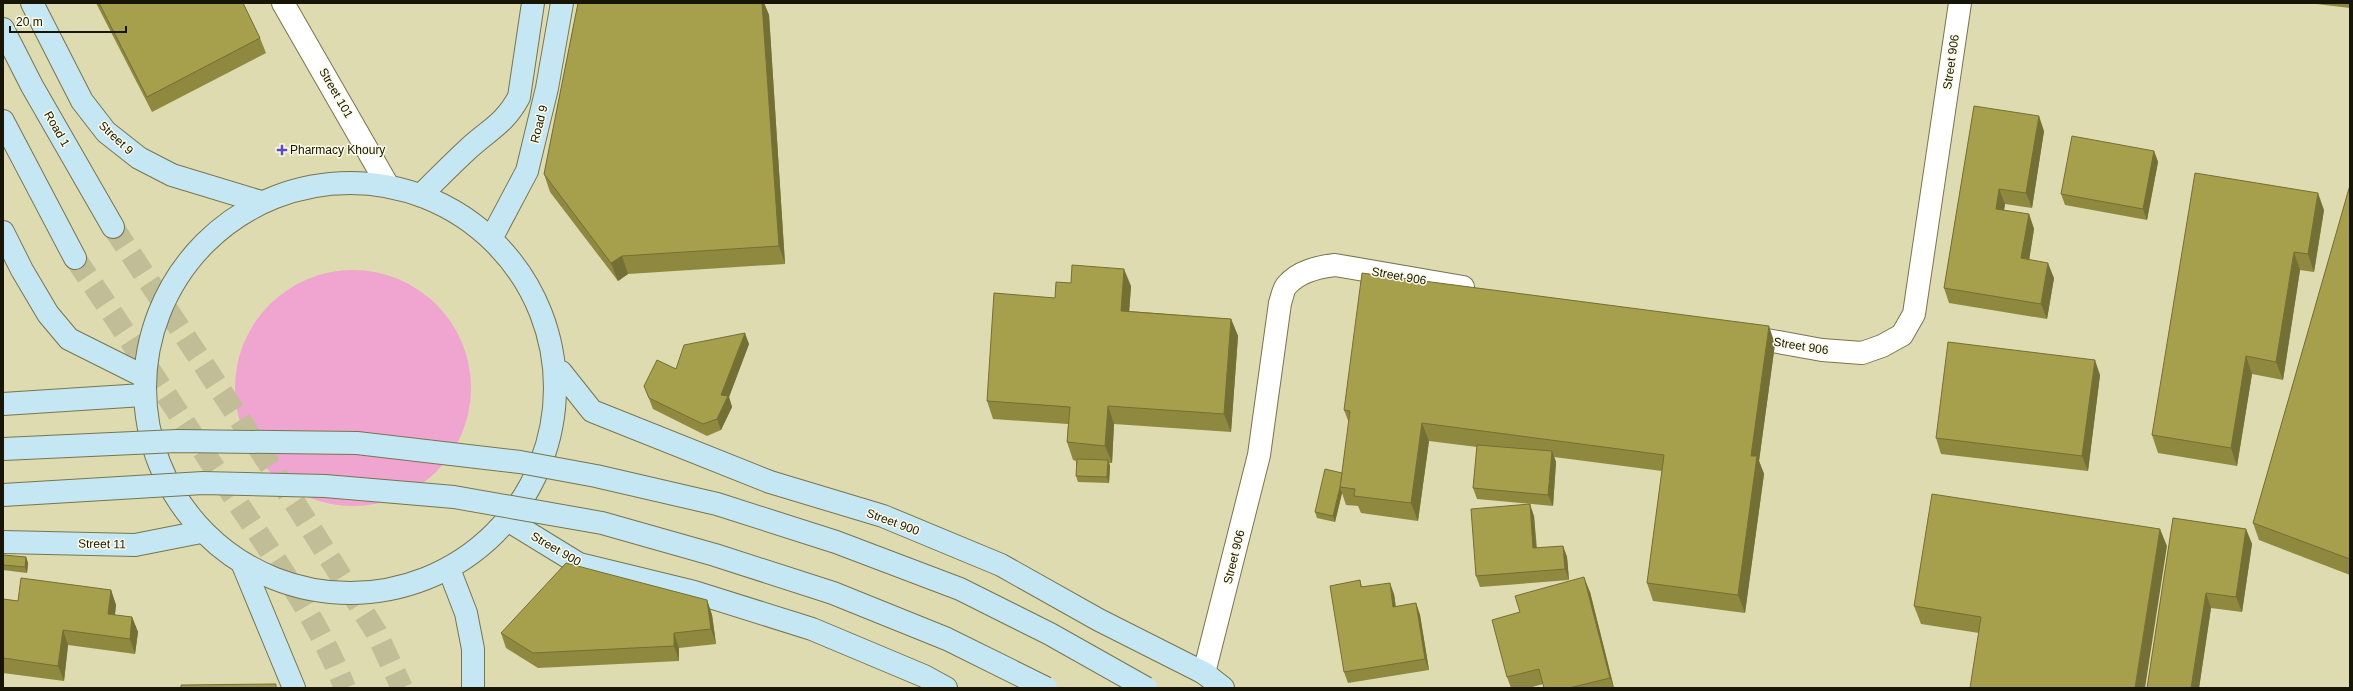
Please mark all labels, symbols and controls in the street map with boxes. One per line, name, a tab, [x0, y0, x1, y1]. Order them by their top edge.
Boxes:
scale bar	[10, 8, 126, 34]
text: 20 m	[16, 15, 43, 29]
street label: Street 906	[1940, 33, 1962, 90]
street label: Street 101	[316, 66, 356, 121]
street label: Road 9	[528, 103, 551, 144]
street label: Road 1	[41, 109, 73, 150]
street label: Street 9	[96, 119, 136, 158]
place label: Pharmacy Khoury	[290, 143, 385, 157]
marker: Pharmacy Khoury	[277, 145, 287, 155]
street label: Street 906	[1371, 264, 1428, 288]
street label: Street 906	[1773, 335, 1830, 357]
street label: Street 900	[865, 506, 922, 538]
street label: Street 906	[1221, 528, 1248, 586]
street label: Street 900	[529, 529, 584, 569]
street label: Street 11	[78, 537, 126, 551]

